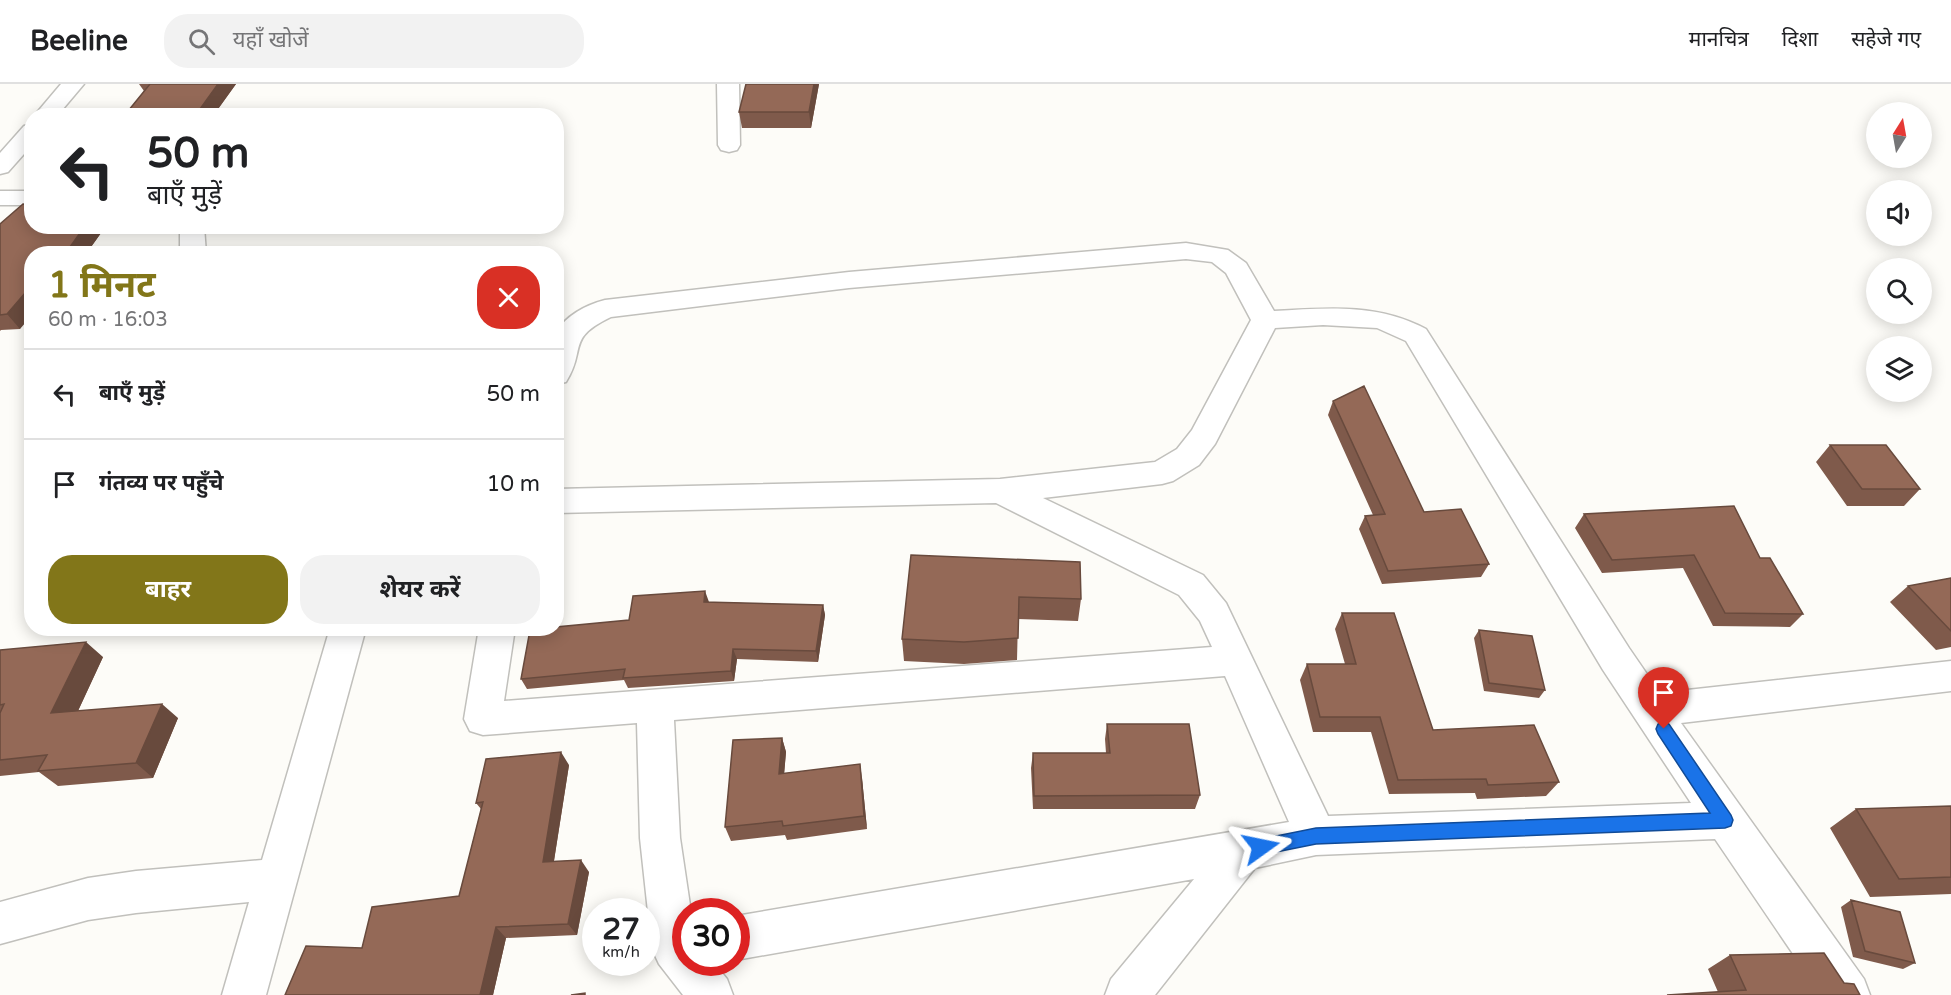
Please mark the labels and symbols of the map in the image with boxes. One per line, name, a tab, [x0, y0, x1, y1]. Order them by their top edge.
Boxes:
north arrow	[1866, 102, 1932, 168]
pin	[1638, 667, 1689, 729]
position arrow	[1229, 815, 1293, 879]
speed limit sign: 30	[672, 898, 750, 976]

